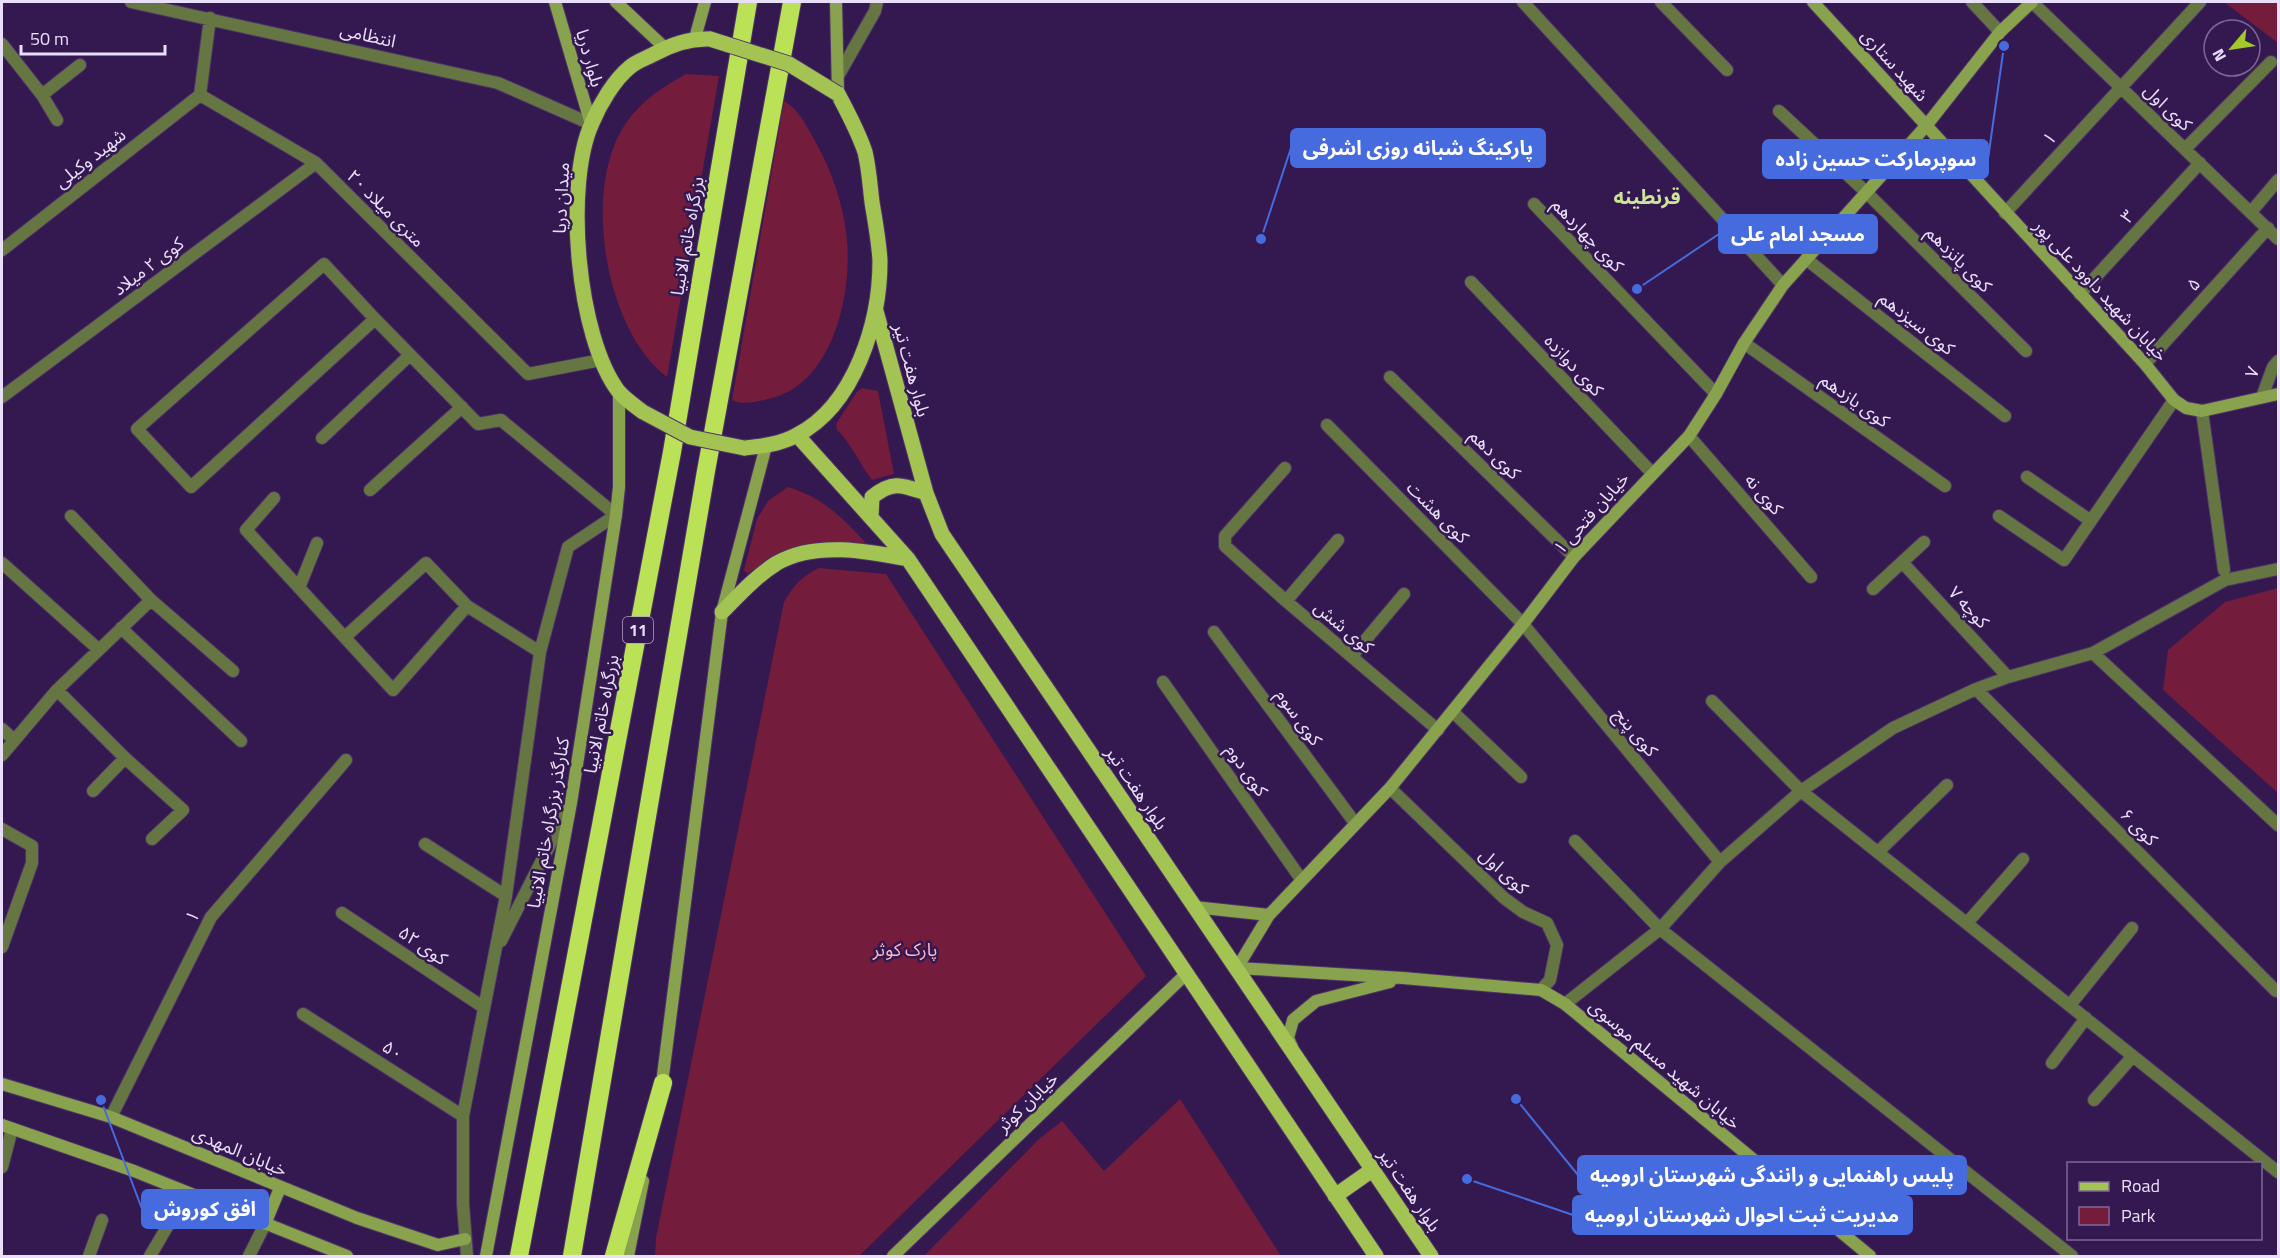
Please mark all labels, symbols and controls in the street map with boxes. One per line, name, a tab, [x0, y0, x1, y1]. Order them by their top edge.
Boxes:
street label: انتظامی	[337, 15, 399, 55]
scale bar	[21, 18, 165, 56]
north arrow	[2202, 18, 2262, 78]
street label: شهید ستاری	[1855, 23, 1935, 107]
text: 50 m	[30, 25, 69, 52]
street label: بلوار دریا	[569, 26, 611, 90]
text: N	[2206, 45, 2232, 66]
street label: کوی اول	[2138, 77, 2199, 137]
street label: شهید وکیلی	[48, 121, 132, 195]
street label: ۱	[2036, 125, 2062, 151]
callout: پارکینگ شبانه روزی اشرفی	[1291, 129, 1545, 167]
text: پارکینگ شبانه روزی اشرفی	[1303, 132, 1533, 163]
callout: سوپرمارکت حسین زاده	[1763, 140, 1988, 178]
text: سوپرمارکت حسین زاده	[1775, 143, 1977, 174]
street label: میدان دریا	[546, 162, 576, 234]
street label: ۲۰ متری میلاد	[341, 163, 431, 253]
street label: بزرگراه خاتم الانبیا	[663, 174, 711, 298]
district label: قرنطینه	[1613, 181, 1681, 212]
street label: کوی چهاردهم	[1546, 192, 1631, 278]
street label: ۳	[2114, 203, 2140, 229]
street label: خیابان شهید داوود علی پور	[2027, 212, 2174, 367]
callout: مسجد امام علی	[1719, 215, 1877, 253]
text: مسجد امام علی	[1731, 218, 1865, 249]
street label: کوی پانزدهم	[1920, 220, 1999, 299]
street label: کوی ۲ میلاد	[107, 230, 190, 302]
street label: ۵	[2180, 271, 2206, 297]
street label: کوی سیزدهم	[1873, 285, 1961, 362]
street label: بلوار هفت تیر	[886, 319, 937, 420]
street label: کوی دوازده	[1538, 328, 1610, 403]
street label: ۷	[2238, 362, 2266, 382]
street label: کوی یازدهم	[1815, 366, 1896, 434]
street label: کوی دهم	[1463, 423, 1527, 486]
street label: خیابان فتحی ۱	[1547, 466, 1635, 560]
street label: کوی نه	[1738, 467, 1790, 521]
street label: کوی هشت	[1401, 475, 1476, 550]
street label: کوچه ۷	[1942, 580, 1996, 635]
street label: کوی شش	[1308, 594, 1380, 660]
road number: 11	[623, 617, 653, 643]
street label: بزرگراه خاتم الانبیا	[576, 652, 626, 776]
street label: کوی سوم	[1268, 683, 1329, 752]
street label: کوی پنج	[1607, 702, 1665, 763]
street label: کنارگذر بزرگراه خاتم الانبیا	[520, 735, 576, 910]
street label: کوی دوم	[1218, 738, 1275, 803]
street label: بلوار هفت تیر	[1098, 740, 1175, 835]
street label: کوی ۶	[2114, 802, 2164, 852]
street label: کوی اول	[1473, 841, 1535, 901]
street label: ۱	[178, 905, 206, 927]
street label: کوی ۵۲	[393, 919, 453, 972]
park label: پارک کوثر	[872, 936, 937, 963]
street label: خیابان شهید مسلم موسوی	[1583, 992, 1747, 1136]
street label: ۵۰	[377, 1033, 409, 1067]
street label: خیابان کوثر	[989, 1065, 1064, 1139]
street label: خیابان المهدی	[188, 1119, 292, 1183]
street label: بلوار هفت تیر	[1371, 1142, 1448, 1237]
callout: پلیس راهنمایی و رانندگی شهرستان ارومیه	[1578, 1156, 1966, 1194]
text: پلیس راهنمایی و رانندگی شهرستان ارومیه	[1590, 1159, 1954, 1190]
legend	[2067, 1162, 2262, 1240]
text: Road	[2121, 1172, 2160, 1199]
callout: افق کوروش	[142, 1190, 268, 1228]
text: افق کوروش	[154, 1193, 256, 1224]
callout: مدیریت ثبت احوال شهرستان ارومیه	[1573, 1196, 1912, 1234]
text: مدیریت ثبت احوال شهرستان ارومیه	[1585, 1199, 1899, 1230]
text: Park	[2121, 1202, 2156, 1229]

